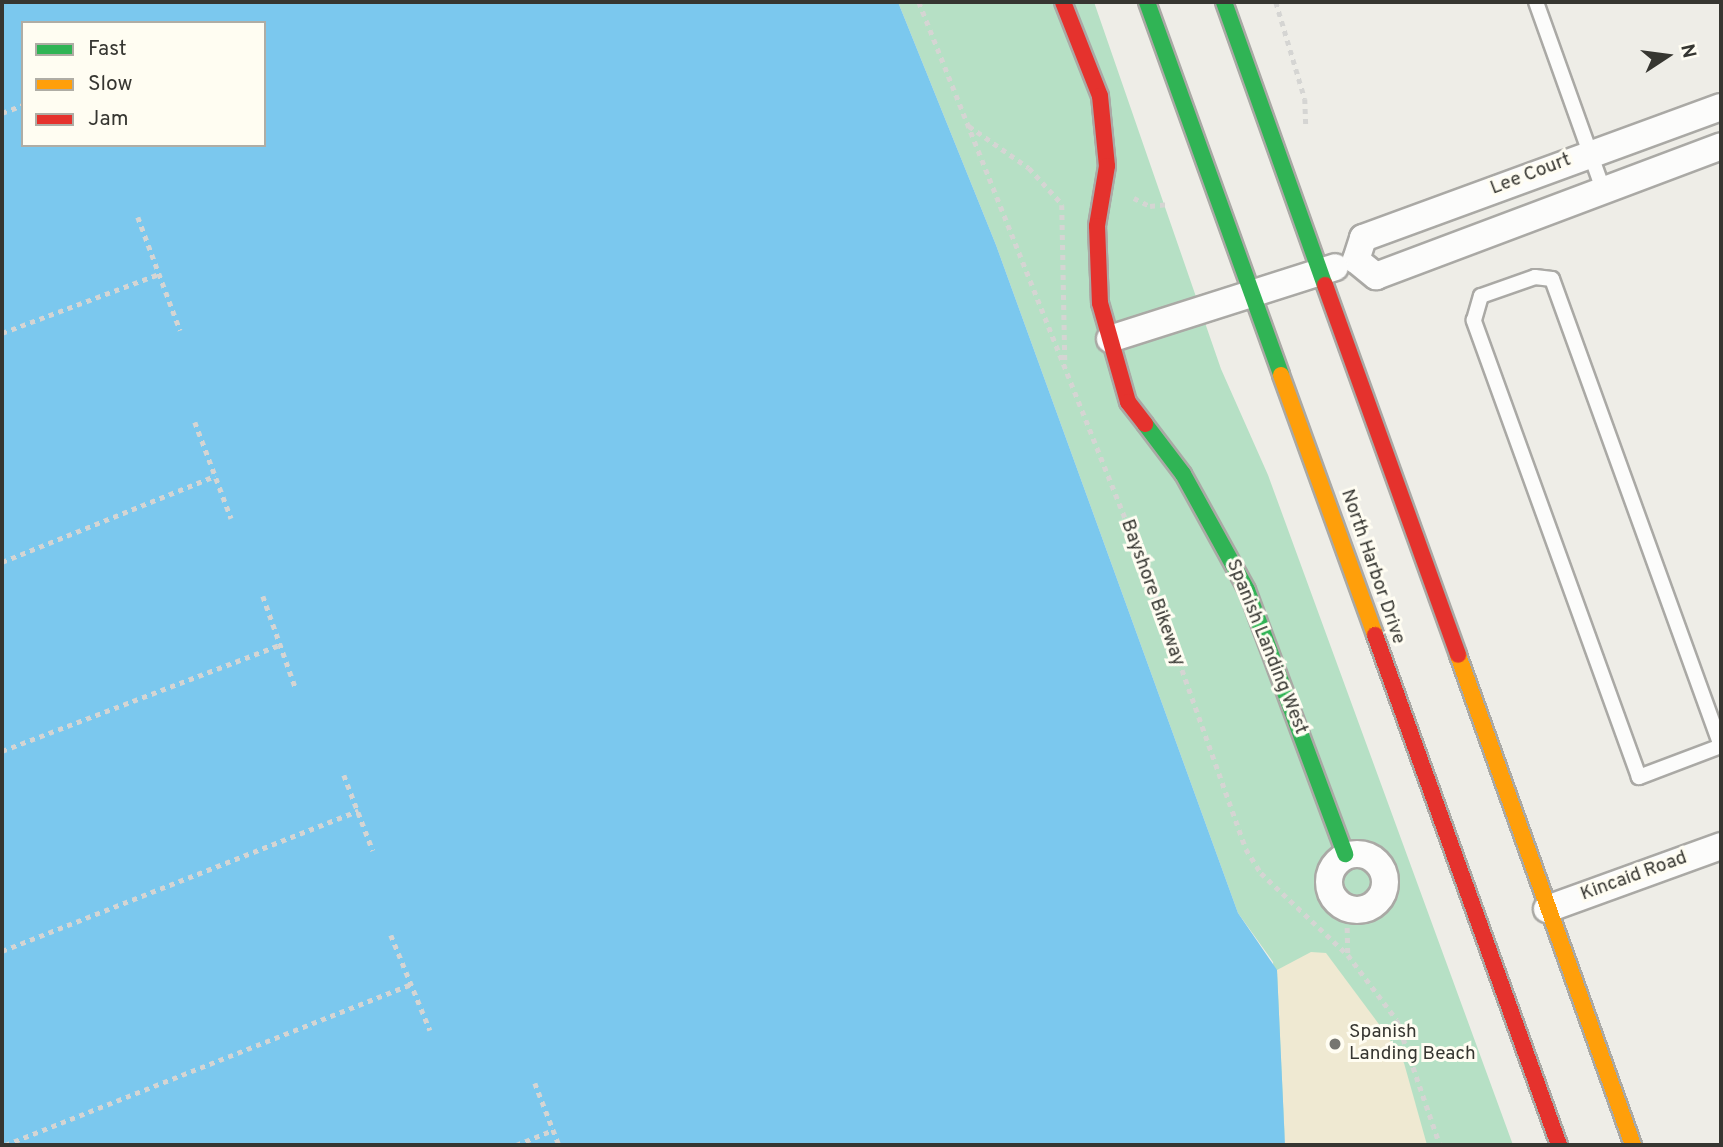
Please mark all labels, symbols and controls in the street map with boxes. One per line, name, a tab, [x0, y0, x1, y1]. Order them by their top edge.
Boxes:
legend	[21, 21, 266, 147]
north arrow	[1632, 21, 1702, 91]
text: Fast	[88, 36, 127, 63]
text: N	[1674, 42, 1701, 61]
text: Slow	[88, 71, 133, 98]
text: Jam	[88, 106, 129, 133]
street label: Lee Court	[1487, 149, 1575, 201]
street label: North Harbor Drive	[1335, 487, 1409, 647]
street label: Bayshore Bikeway	[1115, 517, 1189, 669]
street label: Spanish Landing West	[1220, 556, 1312, 738]
street label: Kincaid Road	[1578, 847, 1690, 907]
place label: Spanish Landing Beach	[1349, 1022, 1476, 1066]
marker: Spanish Landing Beach	[1327, 1036, 1343, 1052]

